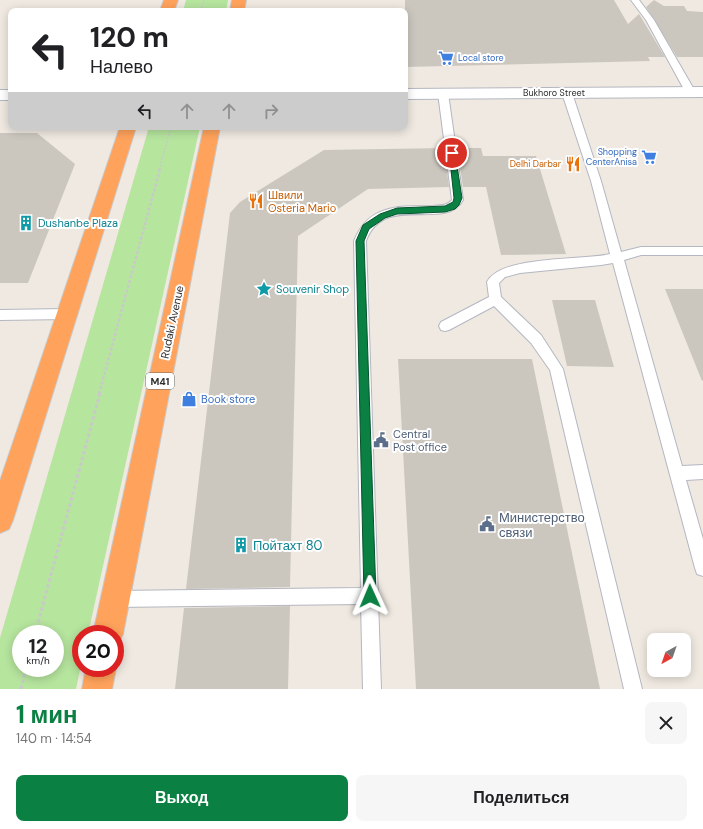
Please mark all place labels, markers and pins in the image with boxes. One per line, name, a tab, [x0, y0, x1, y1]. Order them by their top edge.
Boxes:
supermarket icon: Local store	[437, 49, 455, 67]
place label: Local store	[458, 52, 504, 64]
pin	[435, 136, 469, 170]
place label: Shopping CenterAnisa	[586, 146, 637, 168]
supermarket icon: Shopping CenterAnisa	[640, 148, 658, 166]
restaurant icon: Delhi Darbar	[564, 155, 582, 173]
place label: Delhi Darbar	[510, 158, 562, 170]
place label: Швили Osteria Mario	[268, 188, 336, 215]
restaurant icon: Швили Osteria Mario	[247, 192, 265, 210]
building icon: Dushanbe Plaza	[17, 214, 35, 232]
place label: Dushanbe Plaza	[38, 216, 118, 230]
place icon: Souvenir Shop	[255, 280, 273, 298]
place label: Souvenir Shop	[276, 282, 349, 296]
shop icon: Book store	[180, 390, 198, 408]
place label: Book store	[201, 392, 255, 406]
place label: Central Post office	[393, 427, 447, 454]
public building icon: Central Post office	[372, 431, 390, 449]
place label: Министерство связи	[499, 509, 585, 541]
public building icon: Министерство связи	[478, 515, 496, 533]
building icon: Пойтахт 80	[232, 536, 250, 554]
place label: Пойтахт 80	[253, 537, 323, 554]

